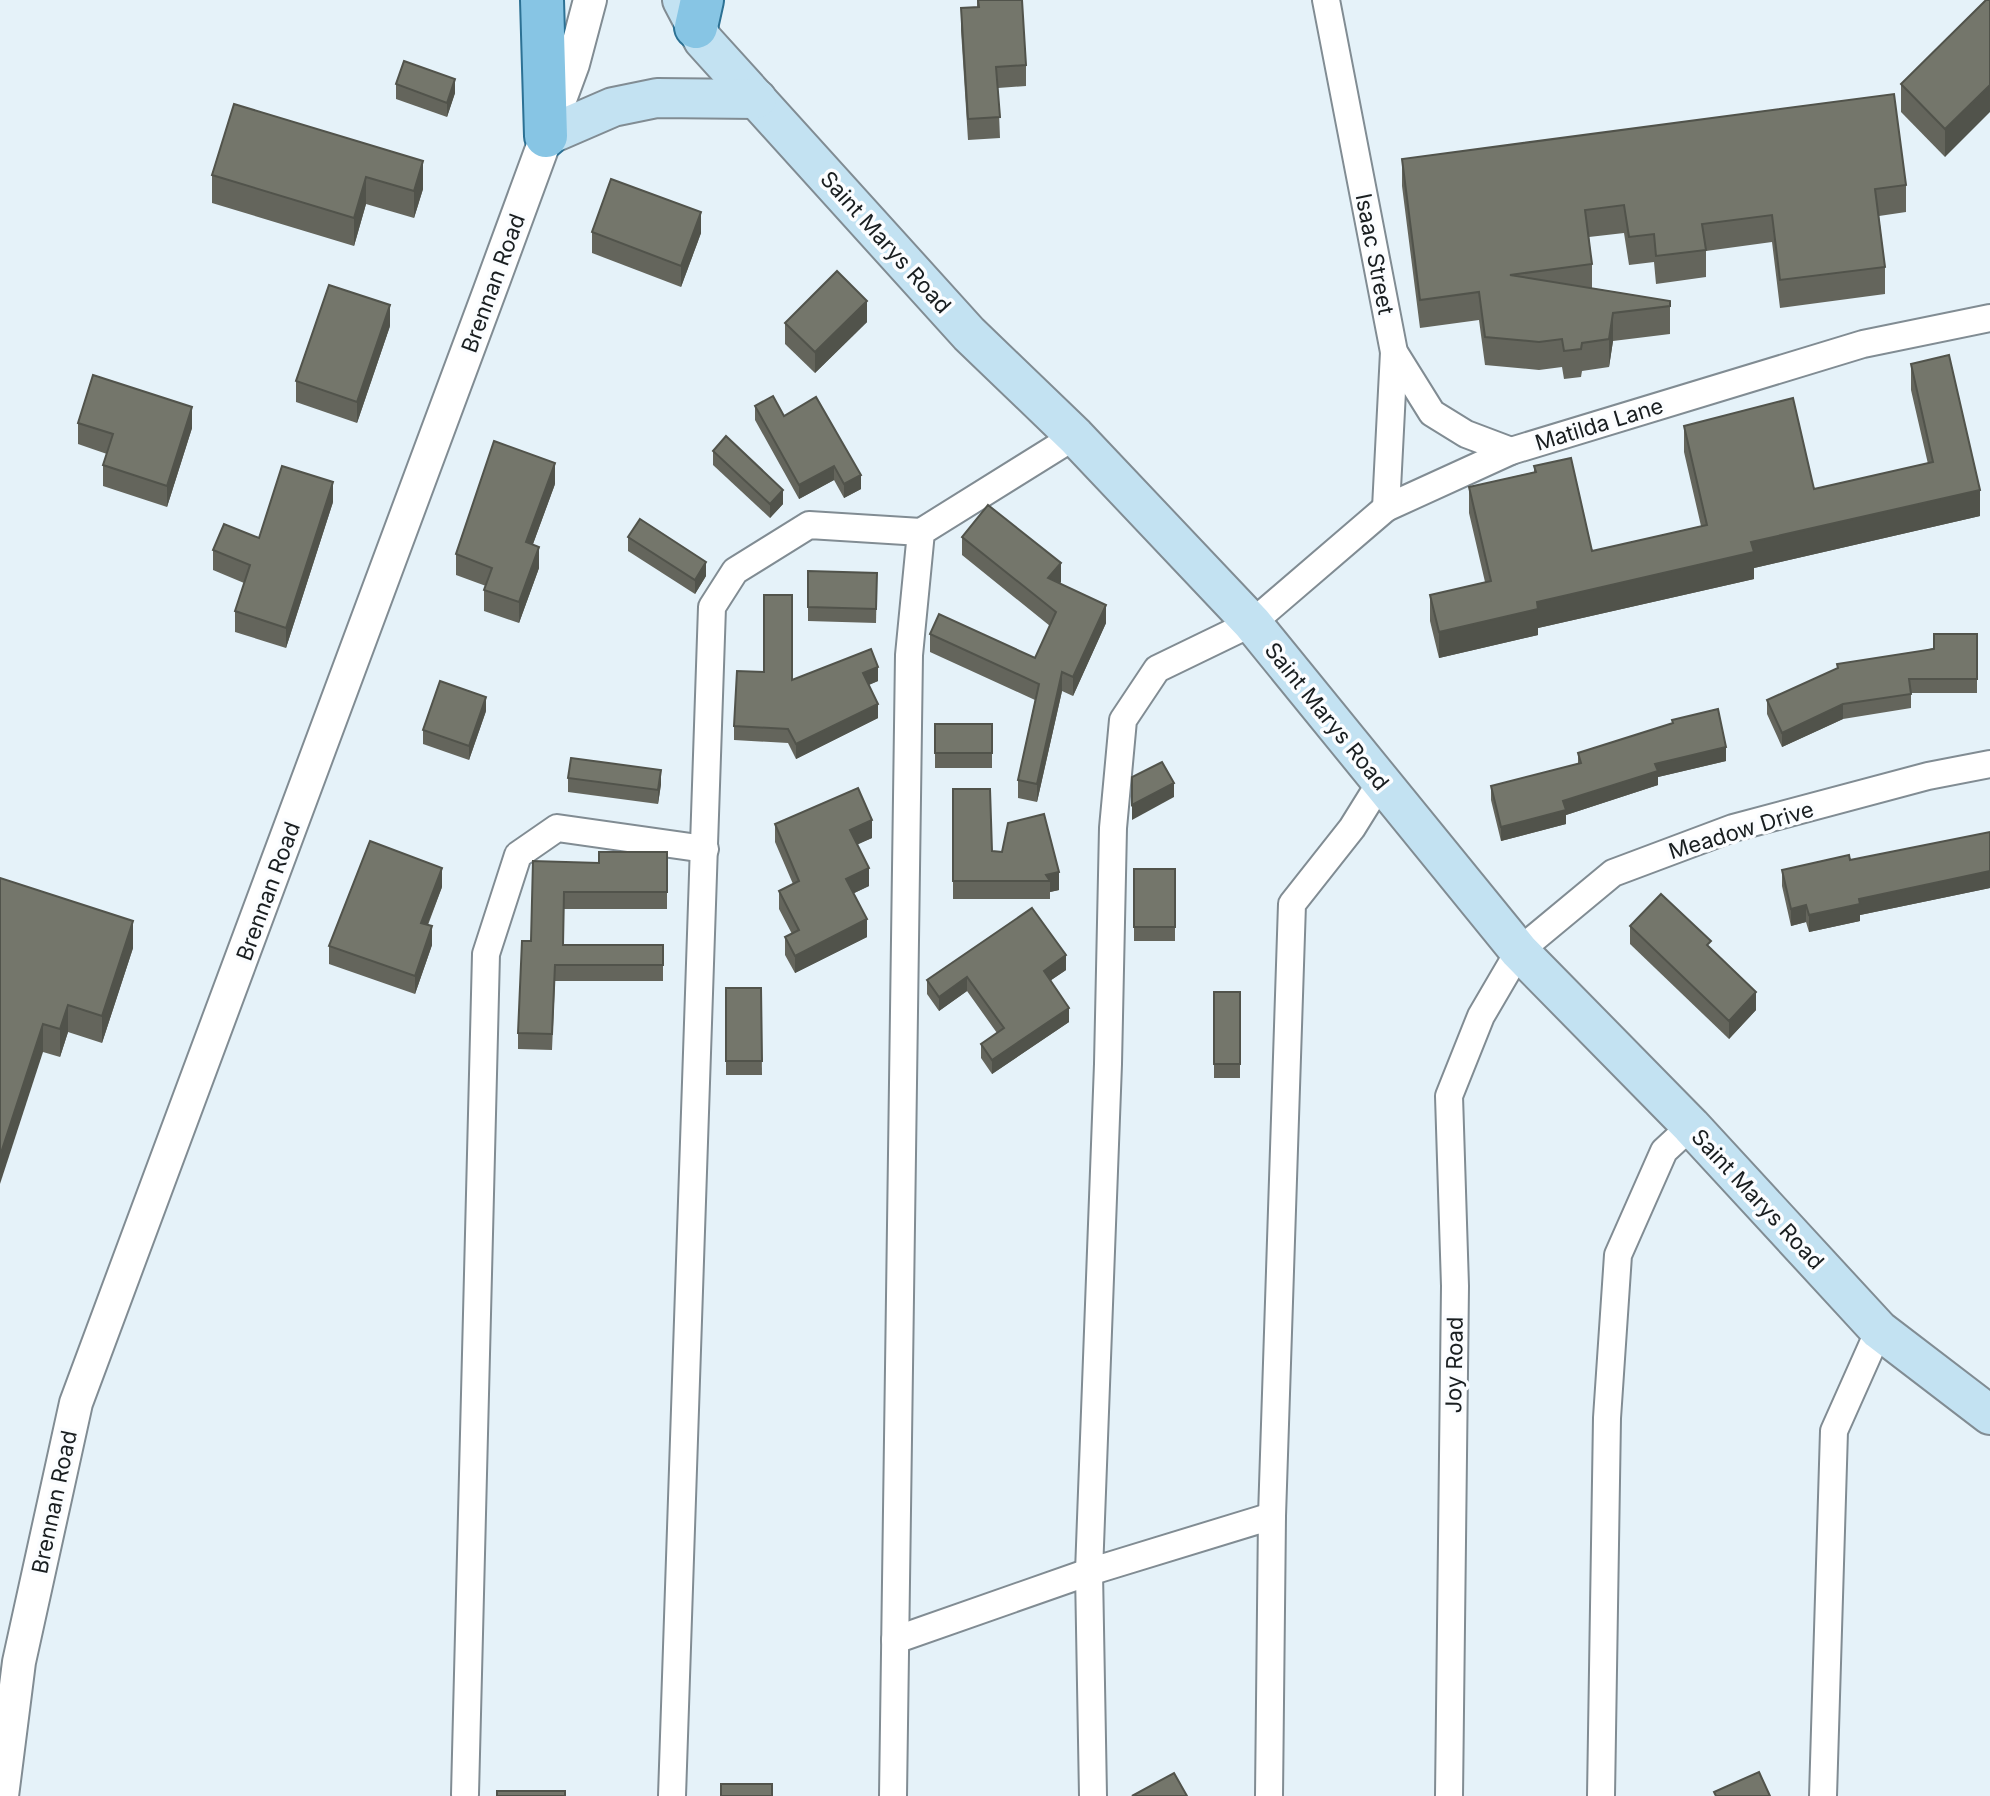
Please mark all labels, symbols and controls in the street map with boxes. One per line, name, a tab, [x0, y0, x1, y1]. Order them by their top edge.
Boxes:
street label: Saint Marys Road	[815, 166, 957, 318]
street label: Isaac Street	[1350, 191, 1400, 317]
street label: Brennan Road	[456, 210, 530, 356]
street label: Matilda Lane	[1532, 392, 1666, 456]
street label: Saint Marys Road	[1260, 637, 1394, 795]
street label: Meadow Drive	[1665, 796, 1817, 864]
street label: Brennan Road	[231, 818, 305, 964]
street label: Saint Marys Road	[1686, 1123, 1830, 1275]
street label: Joy Road	[1440, 1316, 1468, 1414]
street label: Brennan Road	[26, 1428, 82, 1576]

